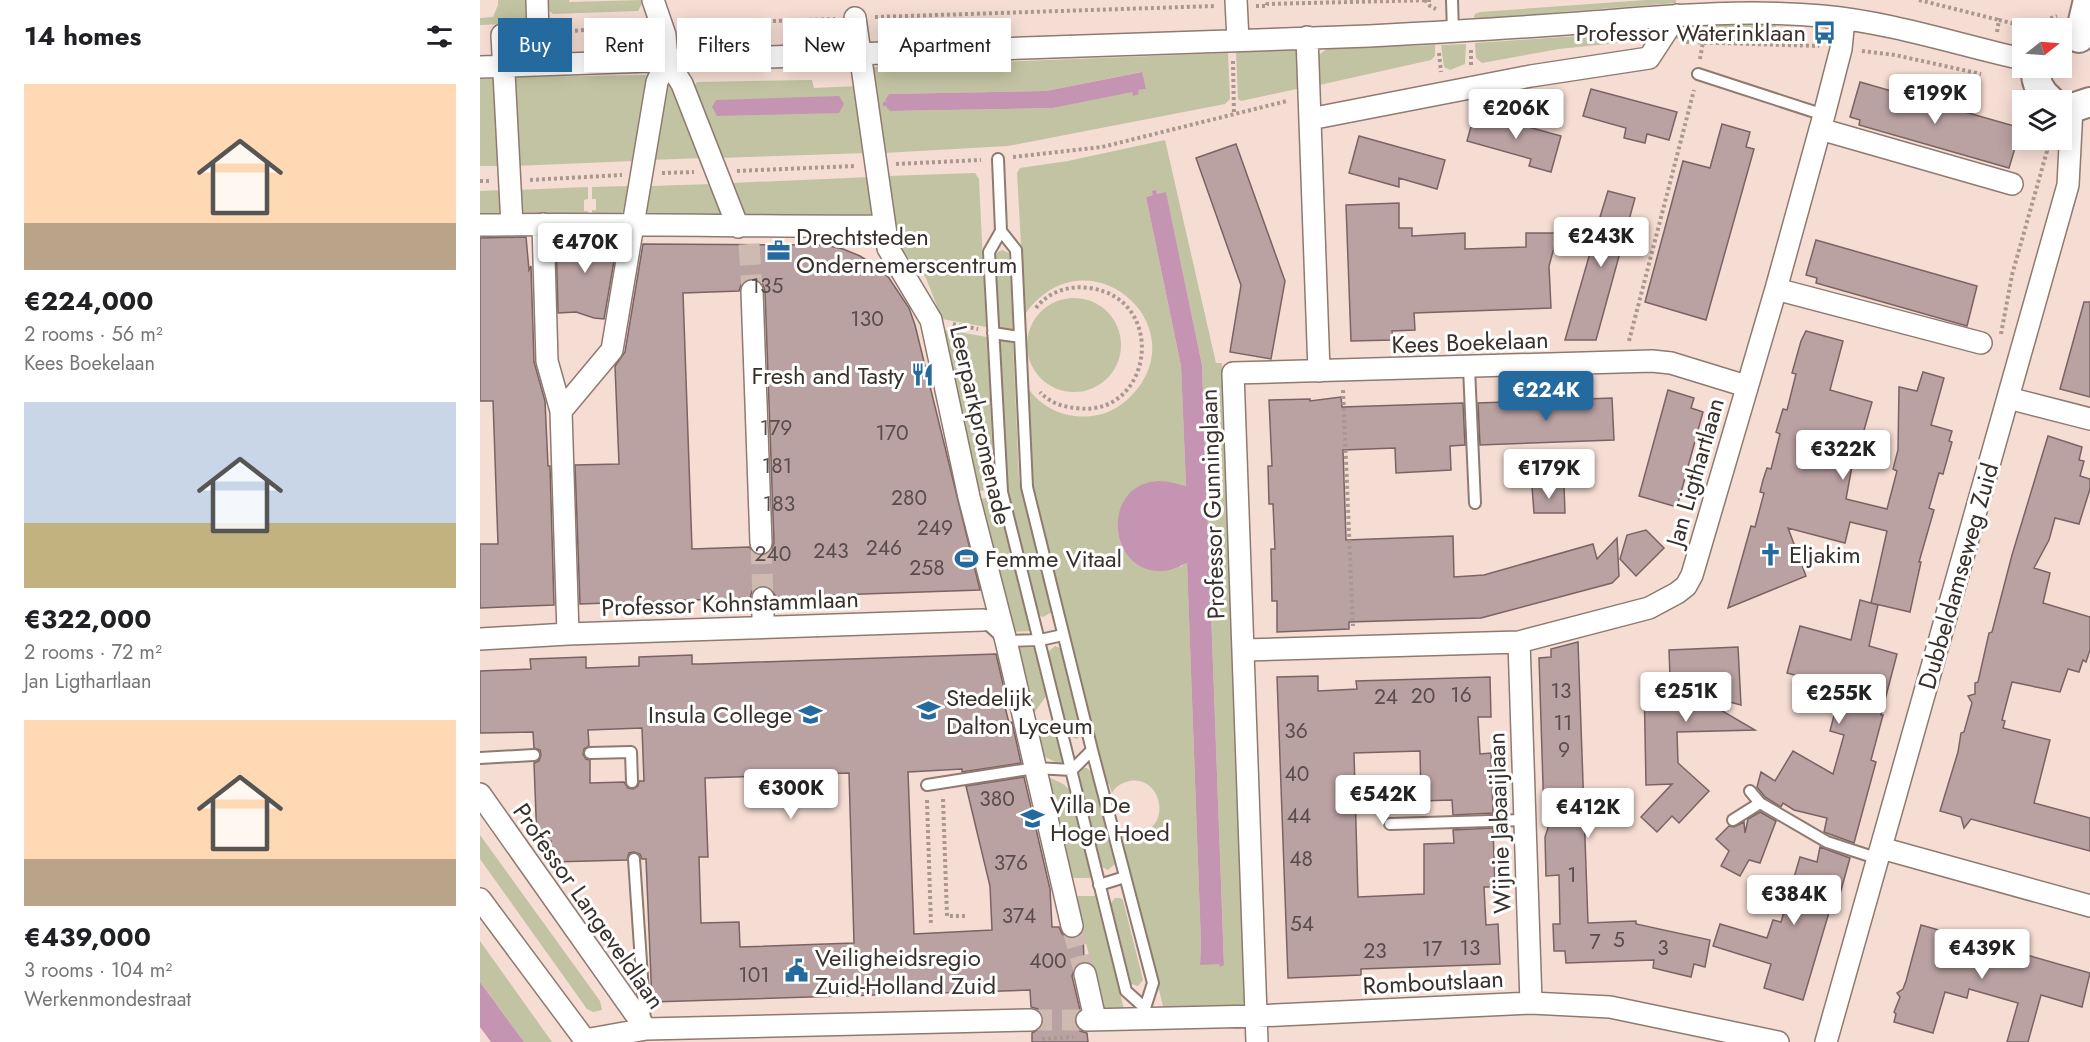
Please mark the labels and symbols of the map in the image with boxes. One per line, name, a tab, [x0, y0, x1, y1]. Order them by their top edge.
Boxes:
place label: Professor Waterinklaan	[1575, 15, 1806, 50]
north arrow	[2012, 18, 2072, 78]
bus stop icon: Professor Waterinklaan	[1811, 19, 1837, 45]
pin: €199K	[1893, 74, 1977, 125]
pin: €206K	[1474, 89, 1558, 140]
pin: €243K	[1559, 217, 1643, 268]
place label: Drechtsteden Ondernemerscentrum	[796, 219, 1018, 282]
pin: €470K	[543, 223, 627, 274]
office icon: Drechtsteden Ondernemerscentrum	[765, 237, 791, 263]
house number: 135	[751, 271, 783, 301]
house number: 130	[850, 304, 884, 334]
street label: Leerparkpromenade	[941, 322, 1021, 528]
street label: Kees Boekelaan	[1391, 322, 1549, 362]
place label: Fresh and Tasty	[751, 358, 904, 393]
restaurant icon: Fresh and Tasty	[909, 362, 935, 388]
pin: €224K	[1504, 371, 1588, 422]
street label: Professor Gunninglaan	[1190, 388, 1234, 620]
street label: Jan Ligthartlaan	[1656, 394, 1733, 553]
house number: 179	[760, 413, 792, 443]
house number: 170	[875, 418, 909, 448]
pin: €322K	[1801, 430, 1885, 481]
pin: €179K	[1507, 449, 1591, 500]
house number: 181	[762, 451, 792, 481]
street label: Dubbeldamseweg Zuid	[1909, 459, 2007, 693]
house number: 280	[891, 483, 927, 513]
house number: 183	[763, 489, 795, 519]
house number: 249	[917, 513, 953, 543]
house number: 246	[866, 533, 902, 563]
house number: 243	[813, 536, 849, 566]
place label: Eljakim	[1789, 537, 1861, 572]
house number: 240	[755, 539, 791, 569]
place label: Femme Vitaal	[985, 541, 1122, 576]
church icon: Eljakim	[1758, 541, 1784, 567]
sports icon: Femme Vitaal	[954, 545, 980, 571]
house number: 258	[909, 553, 945, 583]
street label: Professor Kohnstammlaan	[601, 581, 859, 625]
pin: €251K	[1644, 672, 1728, 723]
pin: €255K	[1797, 674, 1881, 725]
house number: 13	[1551, 676, 1571, 706]
place label: Stedelijk Dalton Lyceum	[946, 680, 1093, 743]
house number: 16	[1450, 680, 1472, 710]
house number: 20	[1411, 681, 1435, 711]
house number: 24	[1374, 682, 1398, 712]
place label: Insula College	[648, 697, 792, 732]
school or university icon: Stedelijk Dalton Lyceum	[915, 698, 941, 724]
school or university icon: Insula College	[797, 701, 823, 727]
house number: 11	[1554, 708, 1572, 738]
house number: 36	[1284, 716, 1308, 746]
street label: Wijnie Jabaaijlaan	[1478, 731, 1520, 915]
house number: 9	[1558, 735, 1570, 765]
house number: 40	[1285, 759, 1309, 789]
pin: €300K	[749, 769, 833, 820]
pin: €542K	[1341, 775, 1425, 826]
house number: 380	[979, 784, 1015, 814]
place label: Villa De Hoge Hoed	[1050, 787, 1170, 850]
pin: €412K	[1546, 788, 1630, 839]
street label: Professor Langeveldlaan	[505, 796, 673, 1016]
house number: 44	[1287, 801, 1311, 831]
school or university icon: Villa De Hoge Hoed	[1019, 805, 1045, 831]
house number: 48	[1289, 844, 1313, 874]
house number: 376	[994, 848, 1028, 878]
house number: 1	[1567, 860, 1577, 890]
pin: €384K	[1752, 875, 1836, 926]
house number: 374	[1002, 901, 1036, 931]
house number: 54	[1290, 909, 1314, 939]
house number: 5	[1613, 925, 1625, 955]
house number: 7	[1589, 927, 1601, 957]
pin: €439K	[1940, 929, 2024, 980]
house number: 13	[1460, 933, 1480, 963]
house number: 3	[1657, 933, 1669, 963]
house number: 17	[1422, 934, 1442, 964]
house number: 23	[1363, 936, 1387, 966]
place label: Veiligheidsregio Zuid-Holland Zuid	[815, 940, 996, 1003]
house number: 400	[1029, 946, 1067, 976]
public building icon: Veiligheidsregio Zuid-Holland Zuid	[784, 958, 810, 984]
house number: 101	[738, 960, 770, 990]
street label: Romboutslaan	[1362, 961, 1504, 1003]

